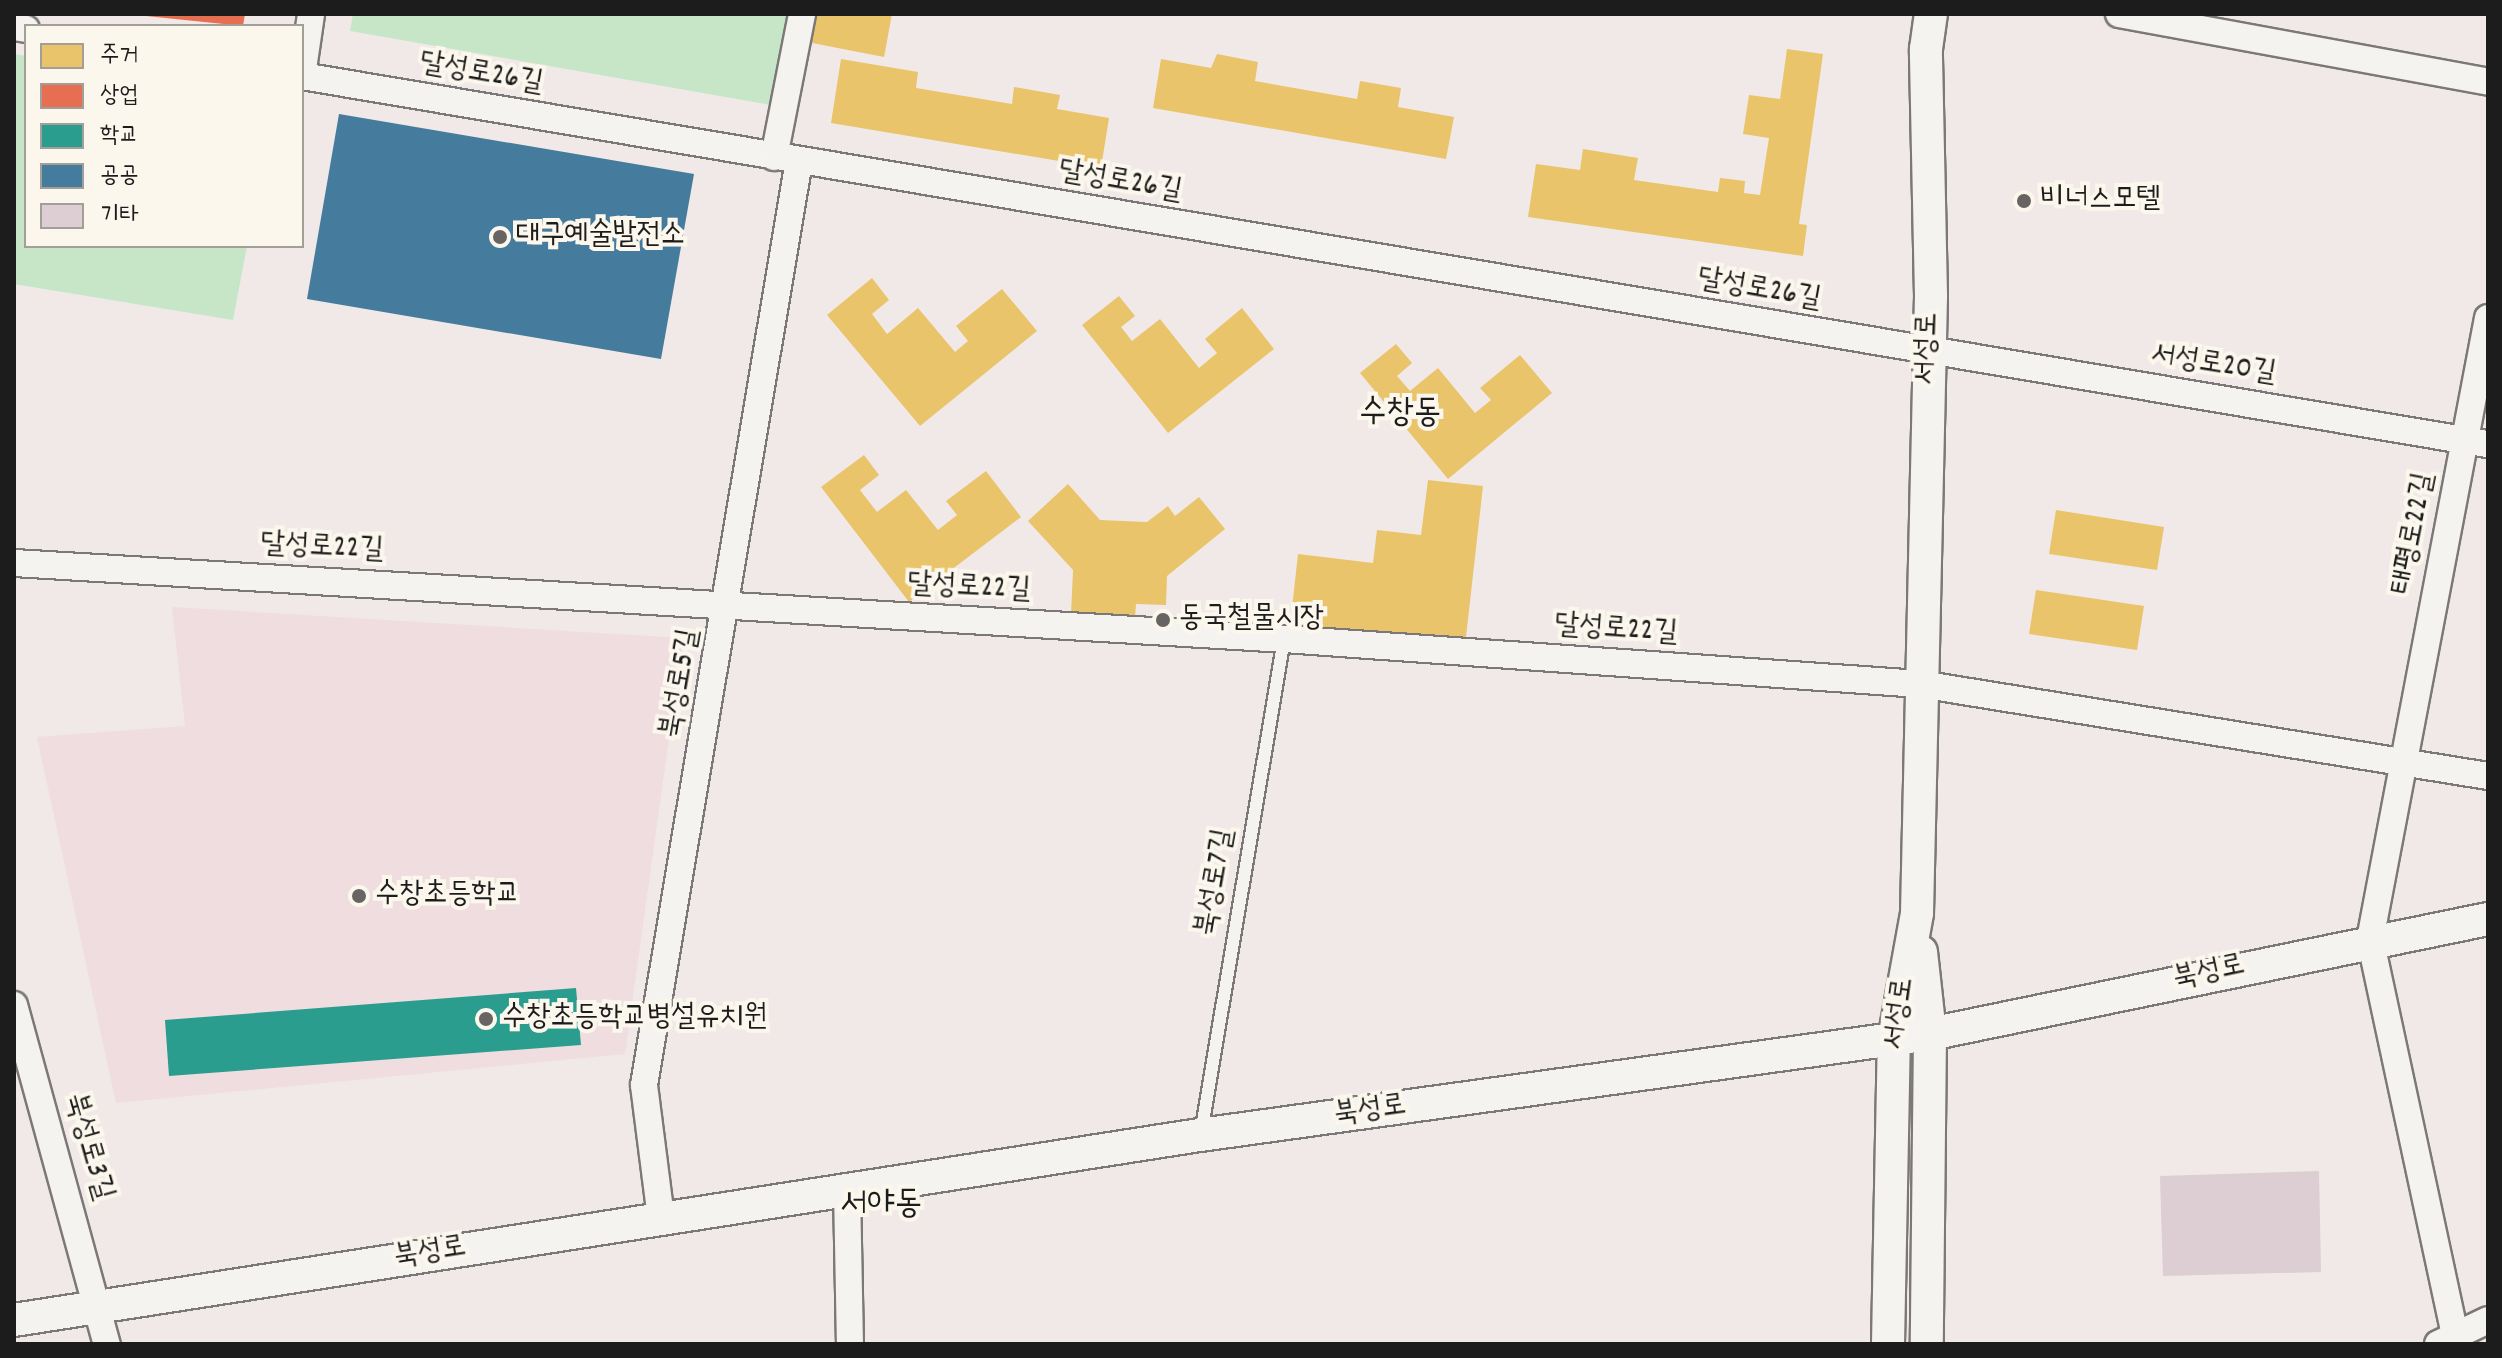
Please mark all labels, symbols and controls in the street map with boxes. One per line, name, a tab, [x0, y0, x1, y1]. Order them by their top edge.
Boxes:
legend	[24, 24, 304, 248]
text: 주거	[100, 39, 139, 73]
street label: 달성로26길	[417, 46, 545, 104]
text: 상업	[100, 79, 139, 113]
text: 학교	[100, 119, 139, 153]
street label: 달성로26길	[1056, 154, 1184, 212]
text: 공공	[100, 159, 139, 193]
place label: 비너스모텔	[2040, 183, 2161, 219]
marker: 비너스모텔	[2015, 192, 2033, 210]
text: 기타	[100, 199, 139, 233]
place label: 대구예술발전소	[516, 219, 685, 255]
marker: 대구예술발전소	[491, 228, 509, 246]
street label: 달성로26길	[1695, 262, 1823, 320]
street label: 서성로	[1910, 312, 1948, 386]
street label: 서성로20길	[2148, 338, 2278, 394]
district label: 수창동	[1359, 395, 1441, 435]
street label: 태평로22길	[2386, 470, 2444, 598]
street label: 달성로22길	[260, 528, 384, 570]
street label: 달성로22길	[907, 568, 1031, 610]
place label: 동국철물시장	[1179, 602, 1324, 638]
street label: 달성로22길	[1554, 609, 1678, 653]
marker: 동국철물시장	[1154, 611, 1172, 629]
street label: 북성로5길	[655, 626, 709, 742]
street label: 북성로7길	[1190, 827, 1244, 939]
place label: 수창초등학교	[375, 878, 520, 914]
marker: 수창초등학교	[350, 887, 368, 905]
street label: 북성로	[2170, 949, 2248, 999]
street label: 서성로	[1878, 976, 1924, 1052]
place label: 수창초등학교병설유치원	[502, 1001, 768, 1037]
marker: 수창초등학교병설유치원	[477, 1010, 495, 1028]
street label: 북성로3길	[55, 1089, 119, 1205]
street label: 북성로	[1332, 1089, 1408, 1135]
district label: 서야동	[840, 1186, 922, 1226]
street label: 북성로	[391, 1231, 469, 1277]

